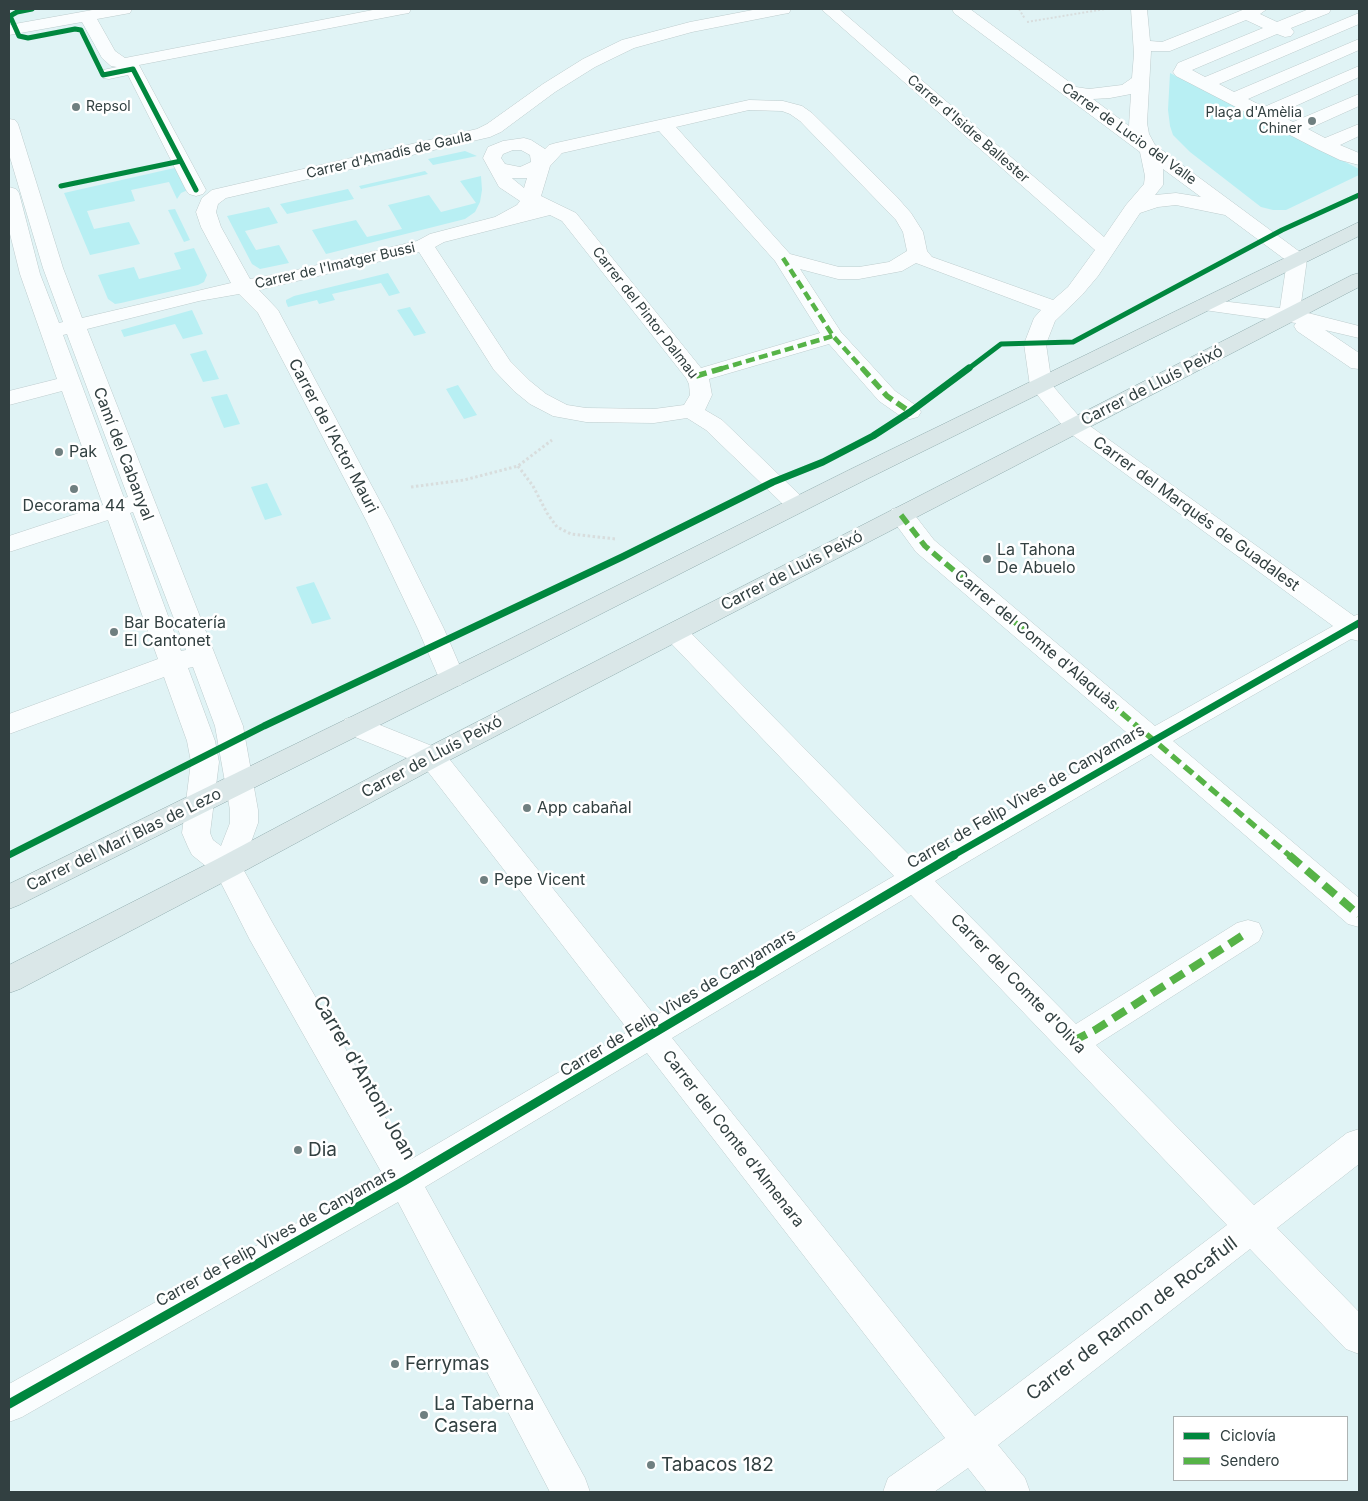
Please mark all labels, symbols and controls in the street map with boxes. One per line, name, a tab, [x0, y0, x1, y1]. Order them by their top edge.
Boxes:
street label: Carrer d'Isidre Ballester	[904, 71, 1032, 187]
street label: Carrer de Lucio del Valle	[1058, 79, 1200, 189]
place label: Repsol	[86, 99, 131, 115]
marker: Repsol	[70, 101, 82, 113]
place label: Plaça d'Amèlia Chiner	[1205, 105, 1302, 138]
marker: Plaça d'Amèlia Chiner	[1306, 115, 1318, 127]
street label: Carrer d'Amadís de Gaula	[305, 128, 473, 182]
street label: Carrer de l'Imatger Bussi	[253, 239, 417, 293]
street label: Carrer del Pintor Dalmau	[588, 244, 702, 382]
street label: Carrer de Lluís Peixó	[1078, 342, 1226, 430]
street label: Carrer de l'Actor Mauri	[284, 356, 382, 516]
street label: Camí del Cabanyal	[89, 385, 157, 523]
street label: Carrer del Marqués de Guadalest	[1089, 433, 1303, 595]
place label: Pak	[69, 442, 97, 462]
marker: Pak	[53, 446, 65, 458]
marker: Decorama 44	[68, 483, 80, 495]
place label: Decorama 44	[23, 496, 125, 516]
street label: Carrer de Lluís Peixó	[718, 527, 866, 615]
place label: La Tahona De Abuelo	[997, 540, 1075, 578]
marker: La Tahona De Abuelo	[981, 553, 993, 565]
street label: Carrer del Comte d'Alaquàs	[950, 566, 1122, 714]
place label: Bar Bocatería El Cantonet	[124, 613, 226, 651]
marker: Bar Bocatería El Cantonet	[108, 626, 120, 638]
street label: Carrer de Lluís Peixó	[358, 712, 506, 802]
street label: Carrer de Felip Vives de Canyamars	[904, 721, 1148, 873]
street label: Carrer del Marí Blas de Lezo	[23, 784, 225, 896]
place label: App cabañal	[537, 798, 632, 818]
marker: App cabañal	[521, 802, 533, 814]
place label: Pepe Vicent	[494, 870, 585, 890]
marker: Pepe Vicent	[478, 874, 490, 886]
street label: Carrer del Comte d'Oliva	[946, 910, 1090, 1058]
street label: Carrer de Felip Vives de Canyamars	[557, 925, 799, 1081]
street label: Carrer d'Antoni Joan	[308, 992, 420, 1164]
street label: Carrer del Comte d'Almenara	[658, 1047, 808, 1231]
place label: Dia	[308, 1139, 337, 1161]
marker: Dia	[292, 1144, 304, 1156]
street label: Carrer de Felip Vives de Canyamars	[153, 1163, 399, 1311]
street label: Carrer de Ramon de Rocafull	[1022, 1232, 1242, 1406]
place label: Ferrymas	[405, 1353, 489, 1375]
marker: Ferrymas	[389, 1358, 401, 1370]
place label: La Taberna Casera	[434, 1393, 534, 1437]
marker: La Taberna Casera	[418, 1409, 430, 1421]
legend	[1173, 1416, 1348, 1481]
text: Ciclovía	[1220, 1426, 1276, 1445]
text: Sendero	[1220, 1451, 1280, 1470]
place label: Tabacos 182	[661, 1454, 774, 1476]
marker: Tabacos 182	[645, 1459, 657, 1471]

